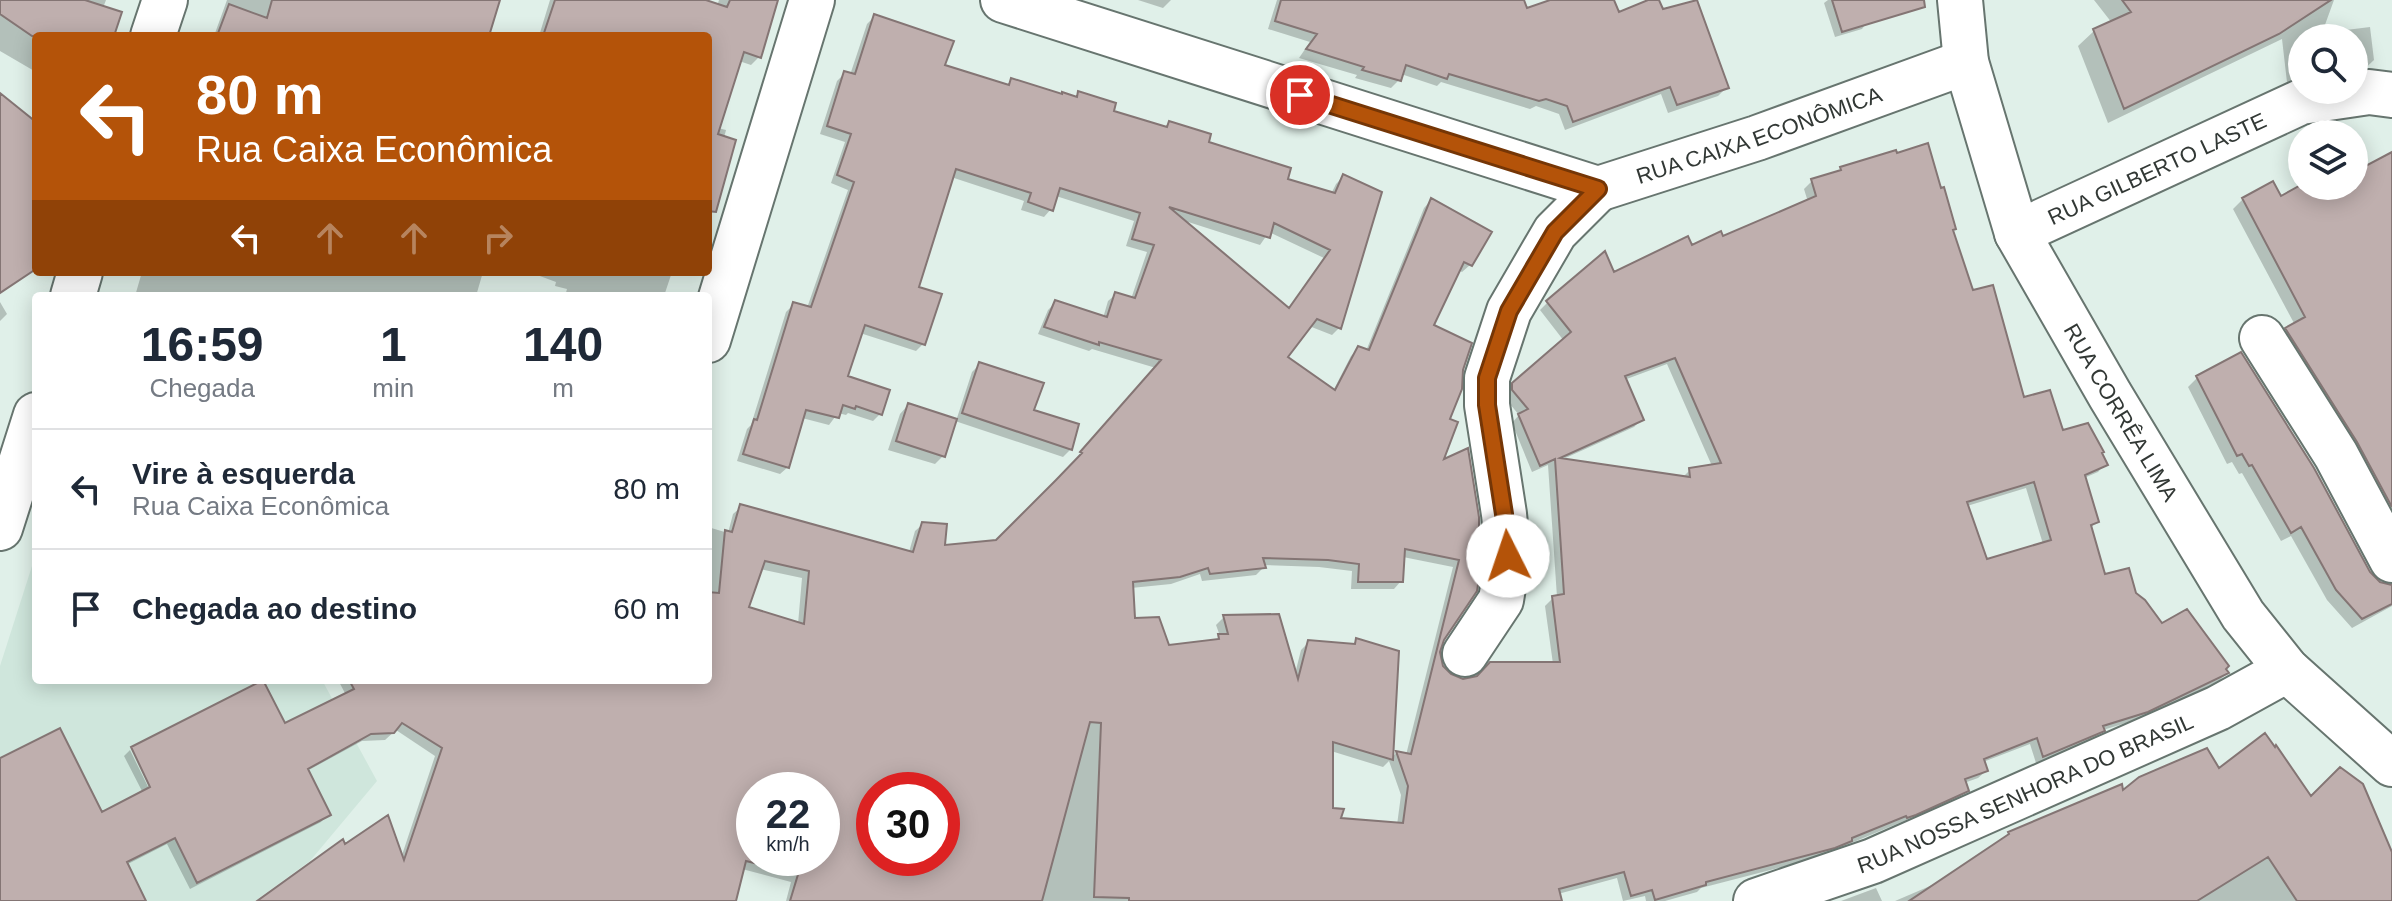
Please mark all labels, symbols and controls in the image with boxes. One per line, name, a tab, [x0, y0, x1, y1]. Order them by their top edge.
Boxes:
map controls	[2288, 24, 2368, 200]
button: search	[2288, 24, 2368, 104]
pin	[1266, 61, 1334, 129]
text: 80 m	[196, 63, 324, 126]
icon: left	[64, 64, 168, 168]
icon: arrive	[1278, 73, 1322, 117]
street label: RUA CAIXA ECONÔMICA	[1633, 81, 1885, 188]
street label: RUA GILBERTO LASTE	[2044, 107, 2270, 230]
button: layers	[2288, 120, 2368, 200]
text: Rua Caixa Econômica	[196, 129, 552, 170]
icon: left	[224, 216, 268, 260]
icon: ahead	[308, 216, 352, 260]
icon: ahead	[392, 216, 436, 260]
icon: right	[476, 216, 520, 260]
text: 16:59	[141, 318, 264, 371]
text: 1	[380, 318, 407, 371]
text: 140	[523, 318, 603, 371]
street label: RUA CORRÊA LIMA	[2059, 319, 2184, 506]
text: Chegada	[149, 373, 255, 403]
text: min	[372, 373, 414, 403]
text: m	[552, 373, 574, 403]
text: Vire à esquerda	[132, 457, 355, 490]
icon: left	[64, 467, 108, 511]
text: 80 m	[613, 472, 680, 505]
text: Rua Caixa Econômica	[132, 491, 389, 521]
position arrow	[1466, 514, 1550, 598]
icon: arrive	[64, 587, 108, 631]
text: Chegada ao destino	[132, 592, 417, 625]
text: 60 m	[613, 592, 680, 625]
street label: RUA NOSSA SENHORA DO BRASIL	[1854, 708, 2197, 878]
speed limit sign: 30	[856, 772, 960, 876]
text: 22	[766, 792, 810, 836]
text: km/h	[766, 833, 810, 855]

